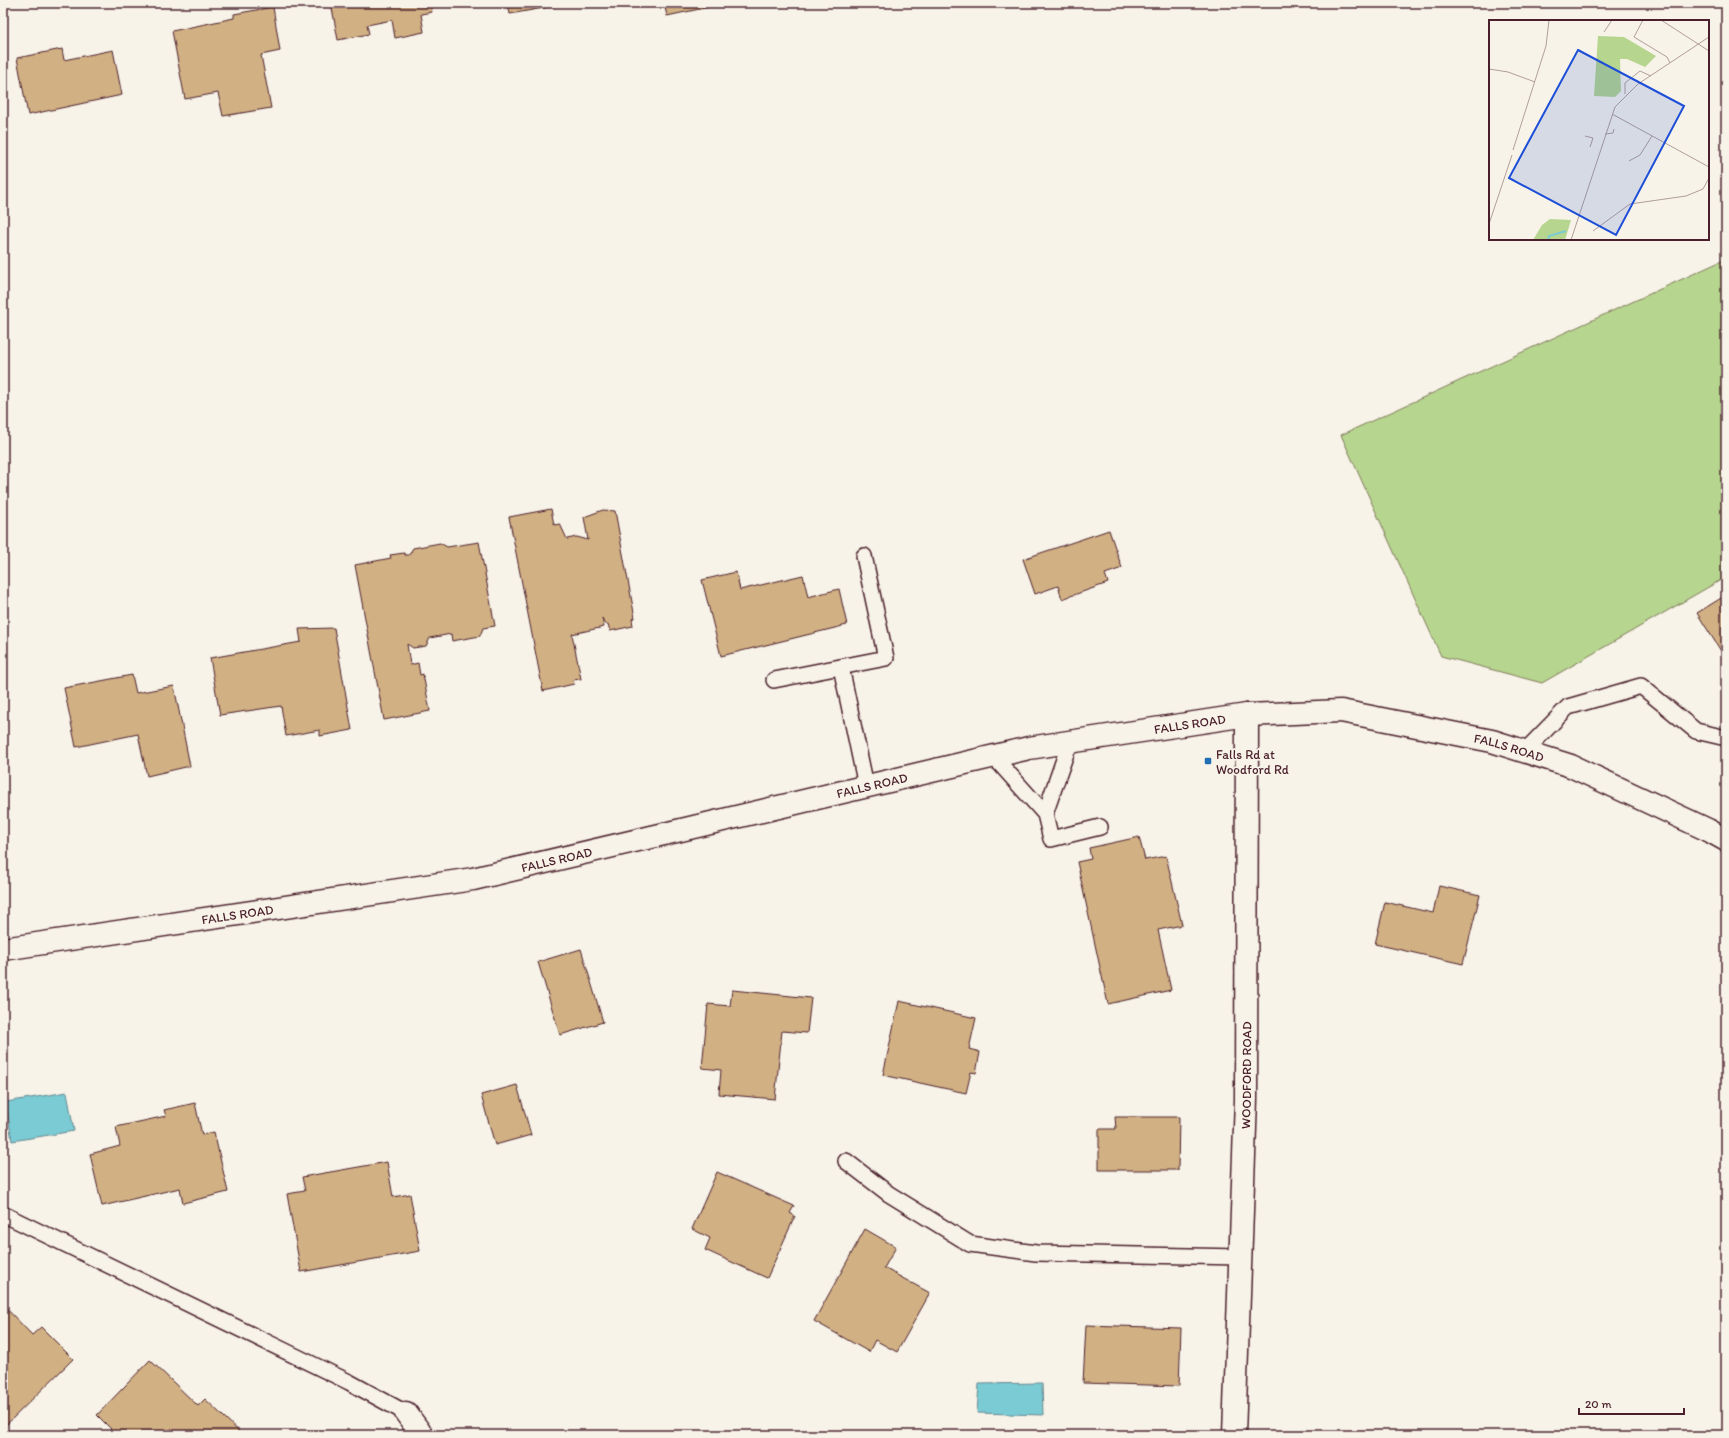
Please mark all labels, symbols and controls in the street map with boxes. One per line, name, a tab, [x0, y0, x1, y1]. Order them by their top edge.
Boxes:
inset map	[1489, 20, 1709, 240]
street label: FALLS ROAD	[1153, 711, 1227, 737]
street label: FALLS ROAD	[1473, 731, 1546, 765]
place label: Falls Rd at Woodford Rd	[1216, 747, 1289, 777]
marker: Falls Rd at Woodford Rd	[1203, 756, 1213, 766]
street label: FALLS ROAD	[835, 770, 909, 801]
street label: FALLS ROAD	[520, 844, 594, 875]
street label: FALLS ROAD	[201, 902, 275, 927]
street label: WOODFORD ROAD	[1238, 1021, 1254, 1129]
scale bar	[1579, 1390, 1684, 1416]
text: 20 m	[1585, 1397, 1612, 1411]

